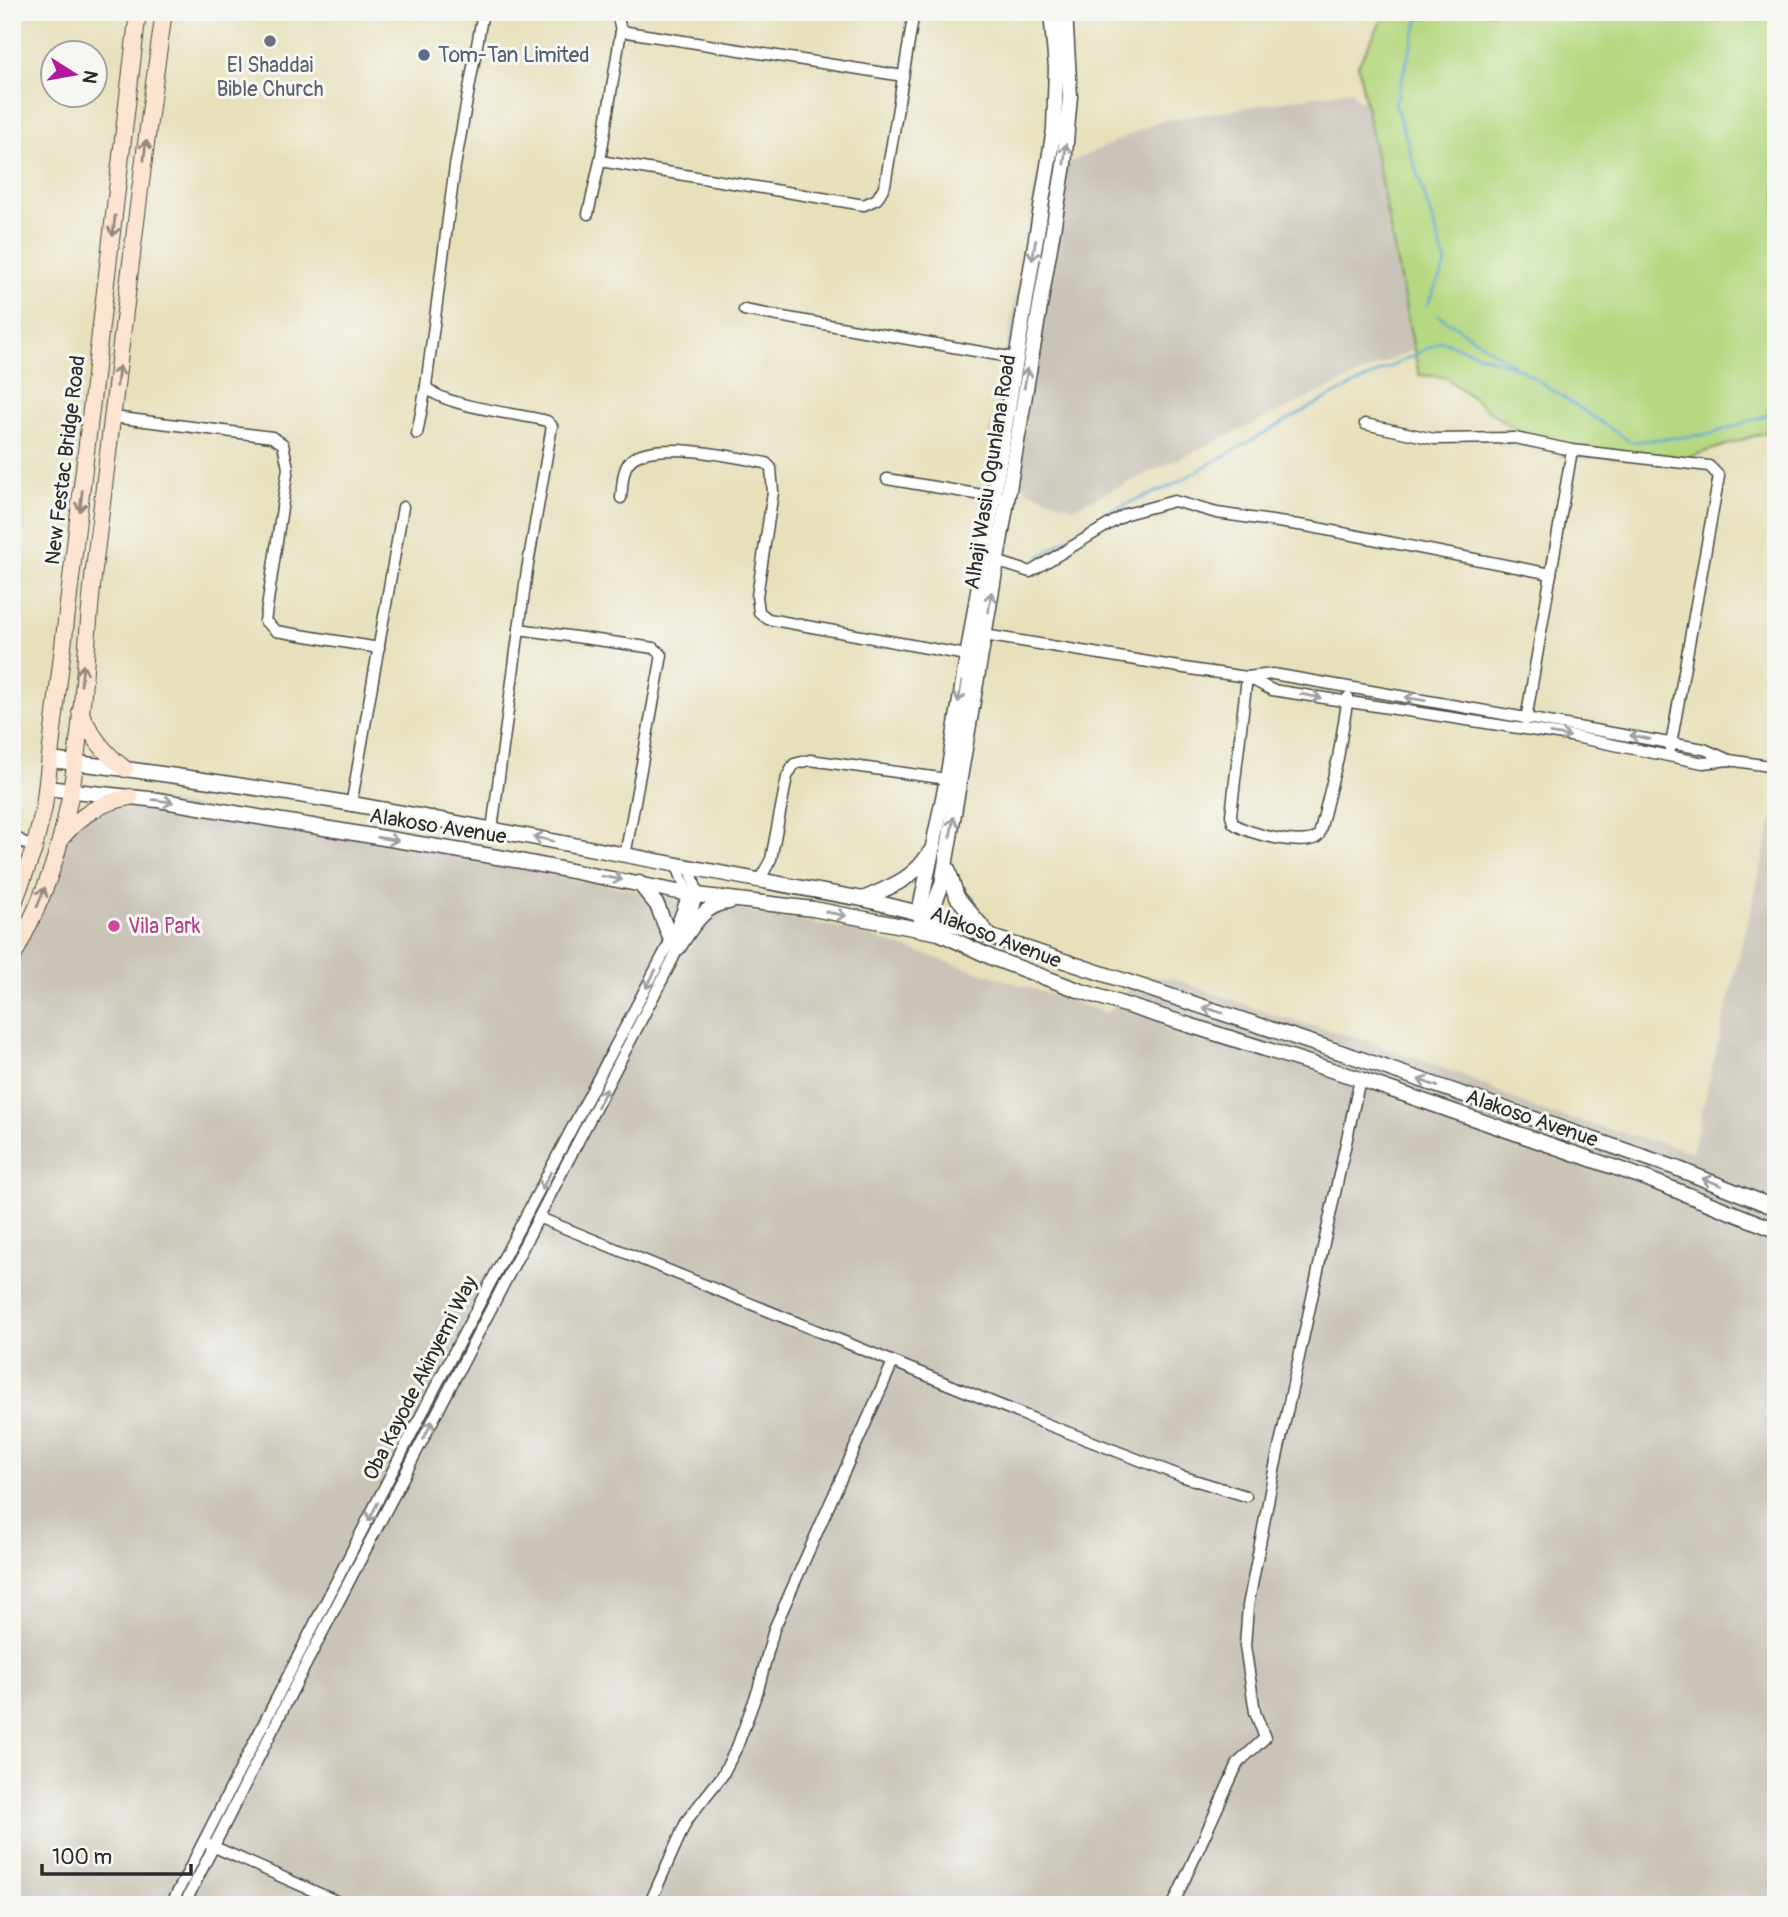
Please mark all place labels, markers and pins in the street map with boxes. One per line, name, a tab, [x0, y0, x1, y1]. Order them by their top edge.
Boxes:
marker: El Shaddai Bible Church	[262, 33, 278, 49]
place label: Tom-Tan Limited	[438, 42, 590, 69]
marker: Tom-Tan Limited	[416, 47, 432, 63]
place label: El Shaddai Bible Church	[216, 52, 324, 103]
place label: Vila Park	[128, 913, 201, 940]
marker: Vila Park	[106, 918, 122, 934]

